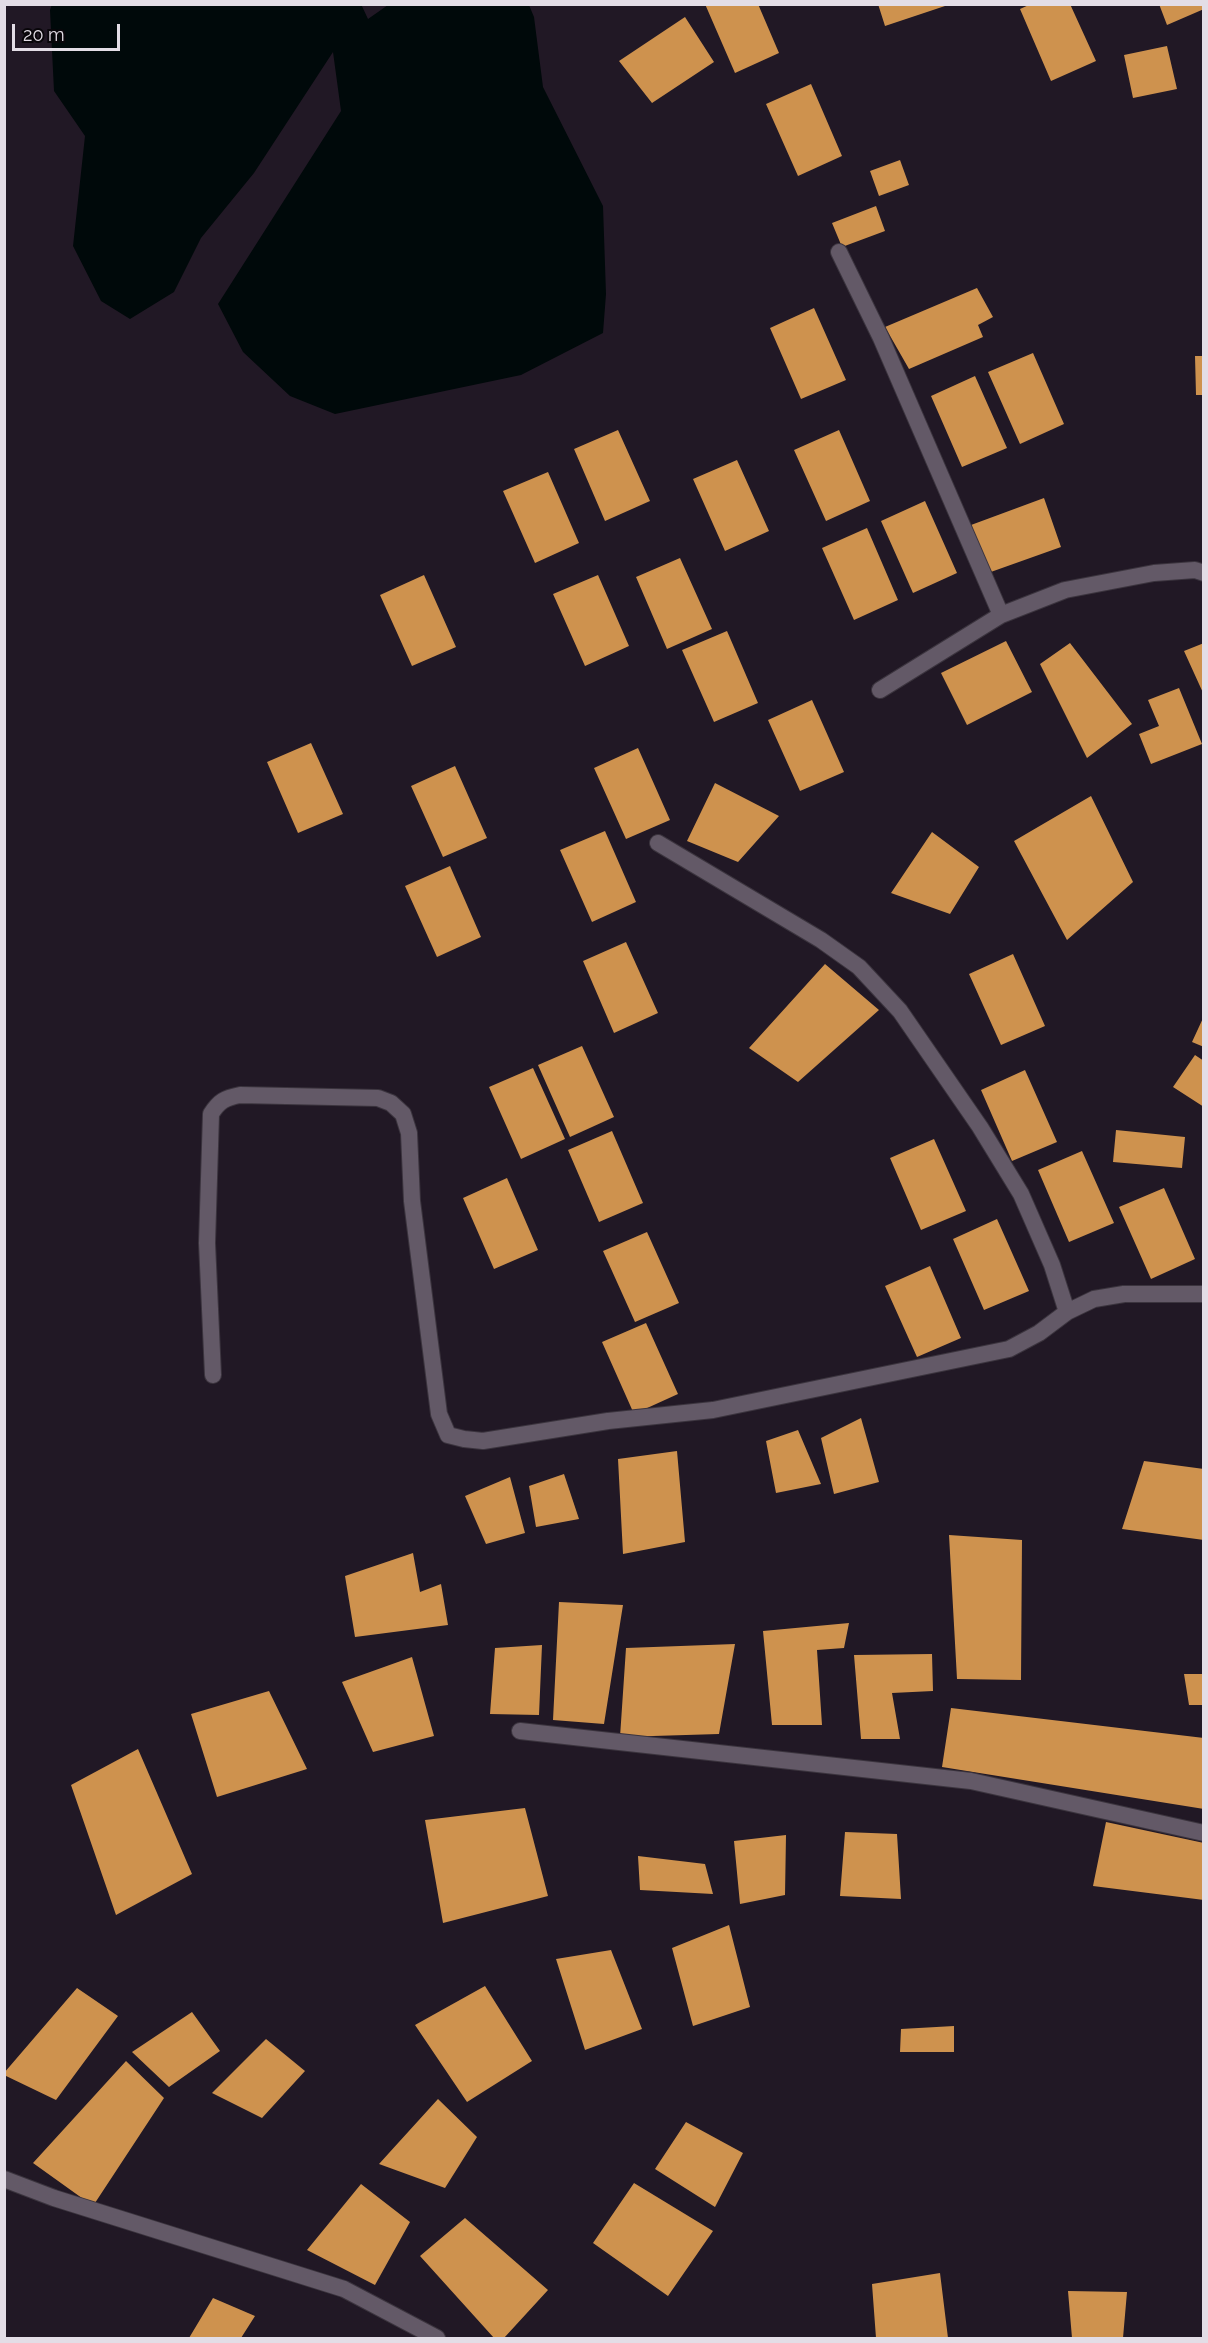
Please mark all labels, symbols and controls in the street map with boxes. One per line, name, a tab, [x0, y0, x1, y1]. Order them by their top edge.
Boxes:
scale bar	[15, 12, 123, 50]
text: 20 m	[23, 24, 65, 45]

